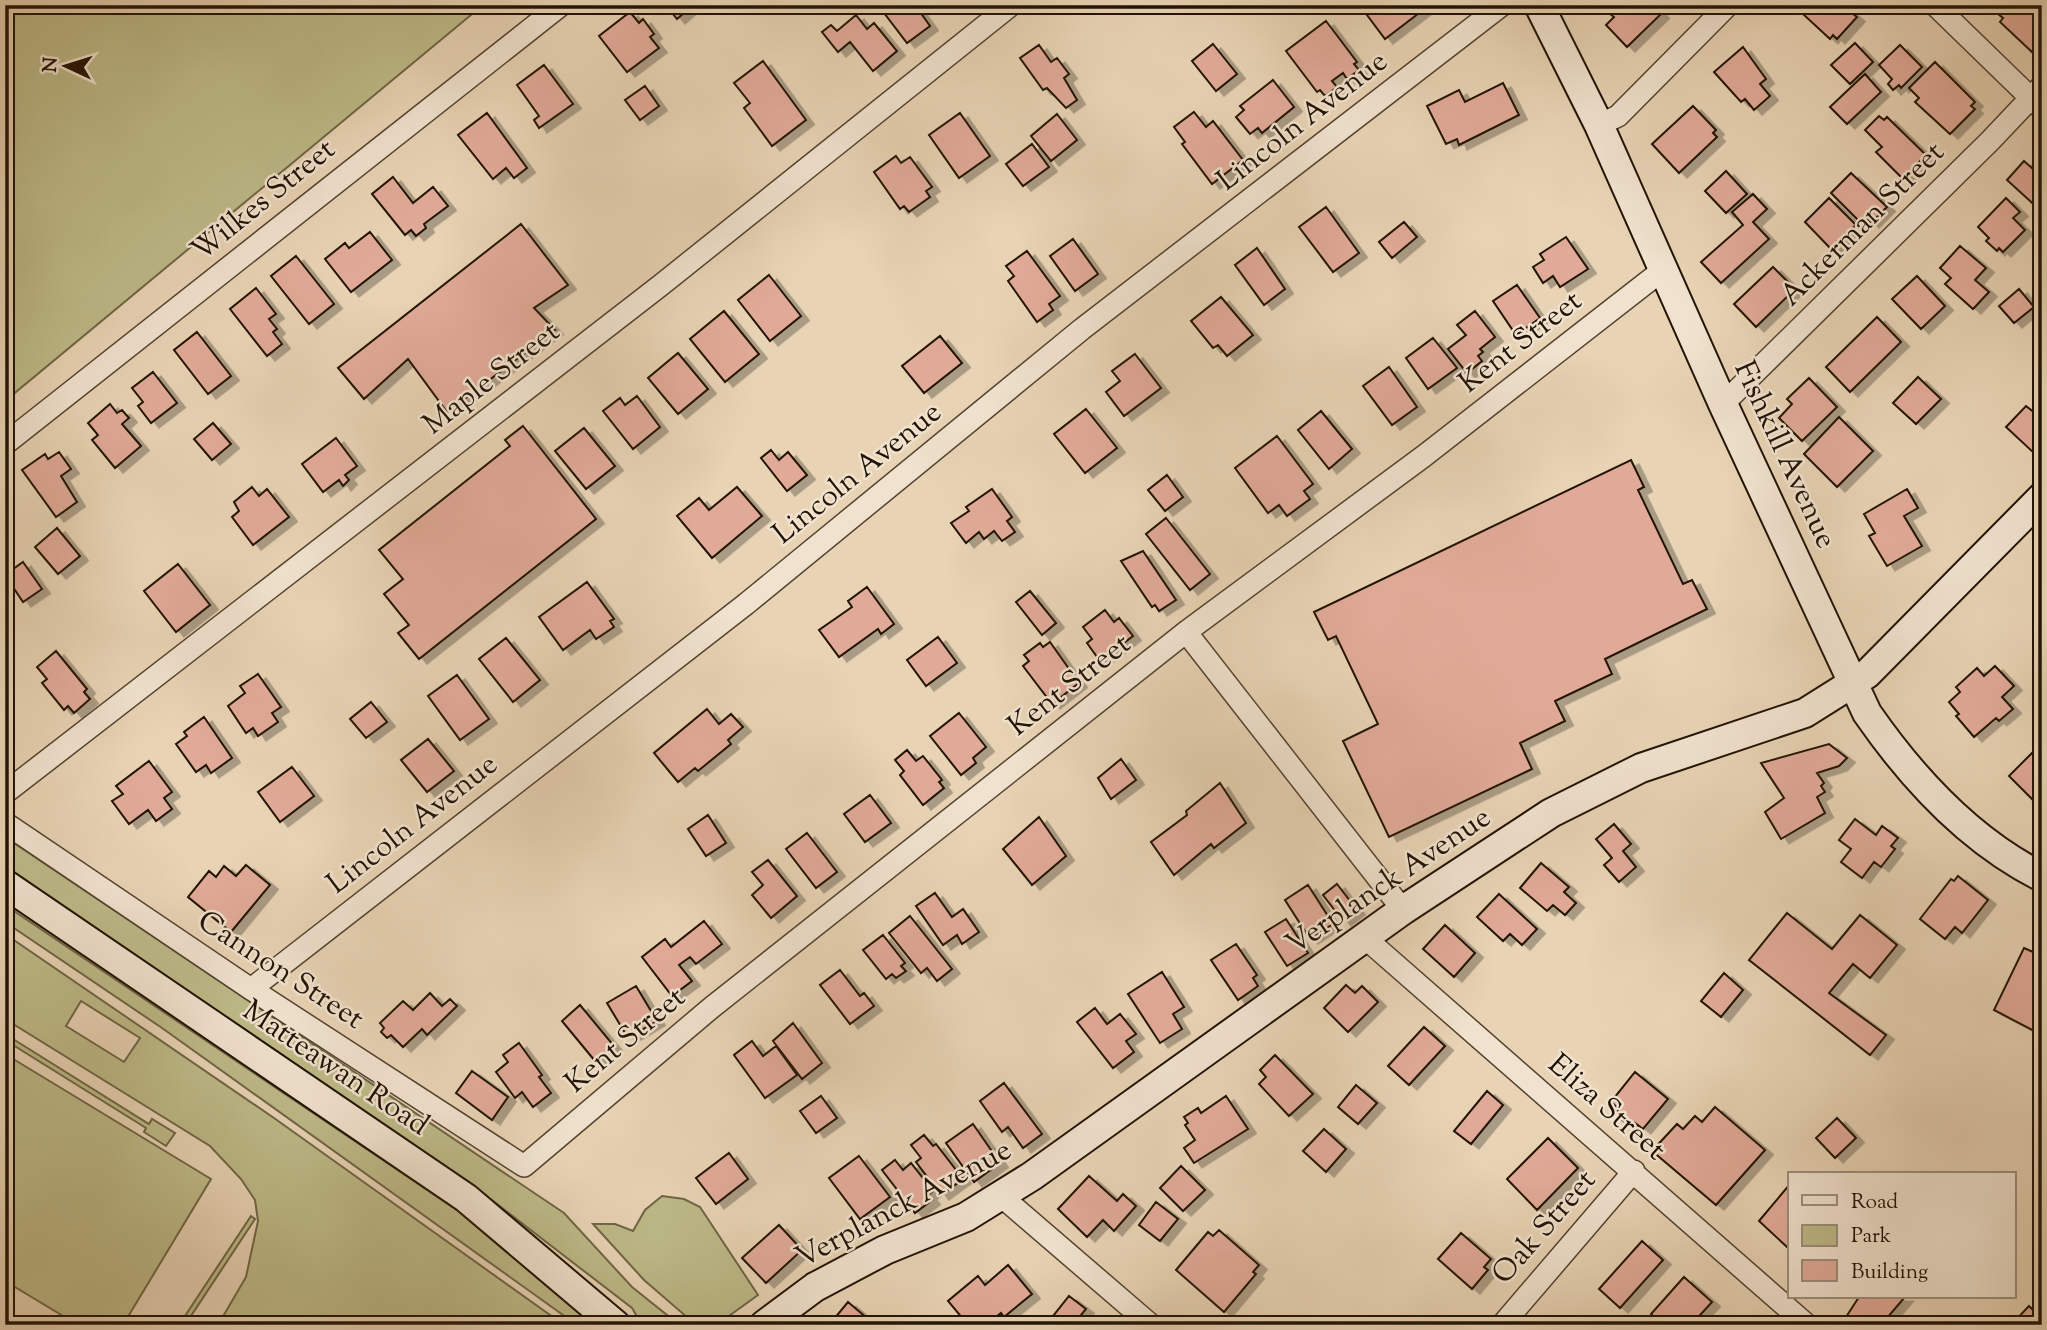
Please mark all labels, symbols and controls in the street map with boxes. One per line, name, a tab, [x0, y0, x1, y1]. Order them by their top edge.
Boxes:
north arrow	[32, 32, 102, 102]
street label: Lincoln Avenue	[1208, 41, 1398, 203]
text: N	[38, 56, 66, 73]
street label: Wilkes Street	[183, 129, 345, 273]
street label: Ackerman Street	[1771, 133, 1955, 317]
street label: Kent Street	[1450, 281, 1592, 405]
street label: Maple Street	[414, 312, 570, 446]
street label: Fishkill Avenue	[1722, 354, 1846, 556]
street label: Lincoln Avenue	[764, 392, 952, 556]
street label: Kent Street	[999, 624, 1141, 748]
street label: Lincoln Avenue	[318, 744, 508, 906]
street label: Verplanck Avenue	[1278, 797, 1500, 967]
street label: Cannon Street	[188, 901, 372, 1041]
street label: Kent Street	[556, 978, 696, 1104]
street label: Matteawan Road	[233, 991, 437, 1147]
street label: Eliza Street	[1538, 1045, 1674, 1171]
street label: Verplanck Avenue	[788, 1130, 1020, 1280]
street label: Oak Street	[1483, 1161, 1607, 1295]
legend	[1788, 1172, 2016, 1298]
text: Road	[1851, 1188, 1898, 1218]
text: Park	[1851, 1222, 1892, 1252]
text: Building	[1851, 1258, 1928, 1288]

